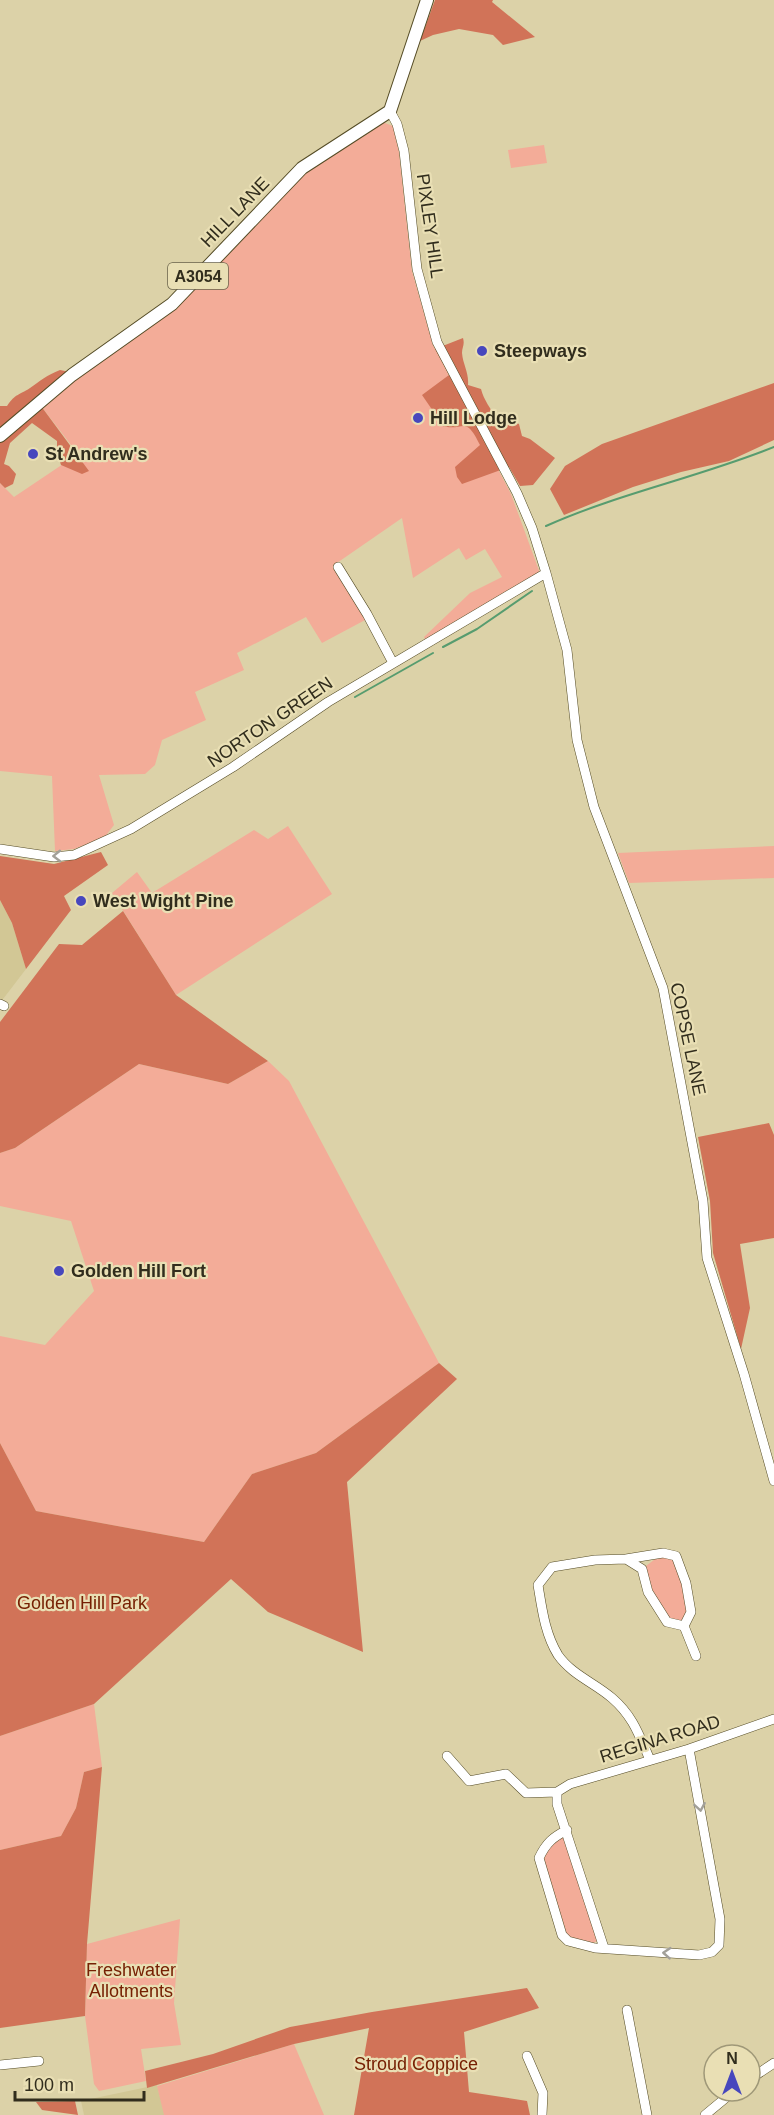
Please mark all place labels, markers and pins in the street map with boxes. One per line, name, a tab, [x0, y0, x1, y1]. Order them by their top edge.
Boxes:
place label: Steepways	[494, 341, 587, 361]
marker: Steepways	[475, 344, 489, 358]
place label: Hill Lodge	[430, 408, 517, 428]
marker: Hill Lodge	[411, 411, 425, 425]
place label: St Andrew's	[45, 444, 148, 464]
marker: St Andrew's	[26, 447, 40, 461]
place label: West Wight Pine	[93, 891, 234, 911]
marker: West Wight Pine	[74, 894, 88, 908]
place label: Golden Hill Fort	[71, 1261, 206, 1281]
marker: Golden Hill Fort	[52, 1264, 66, 1278]

